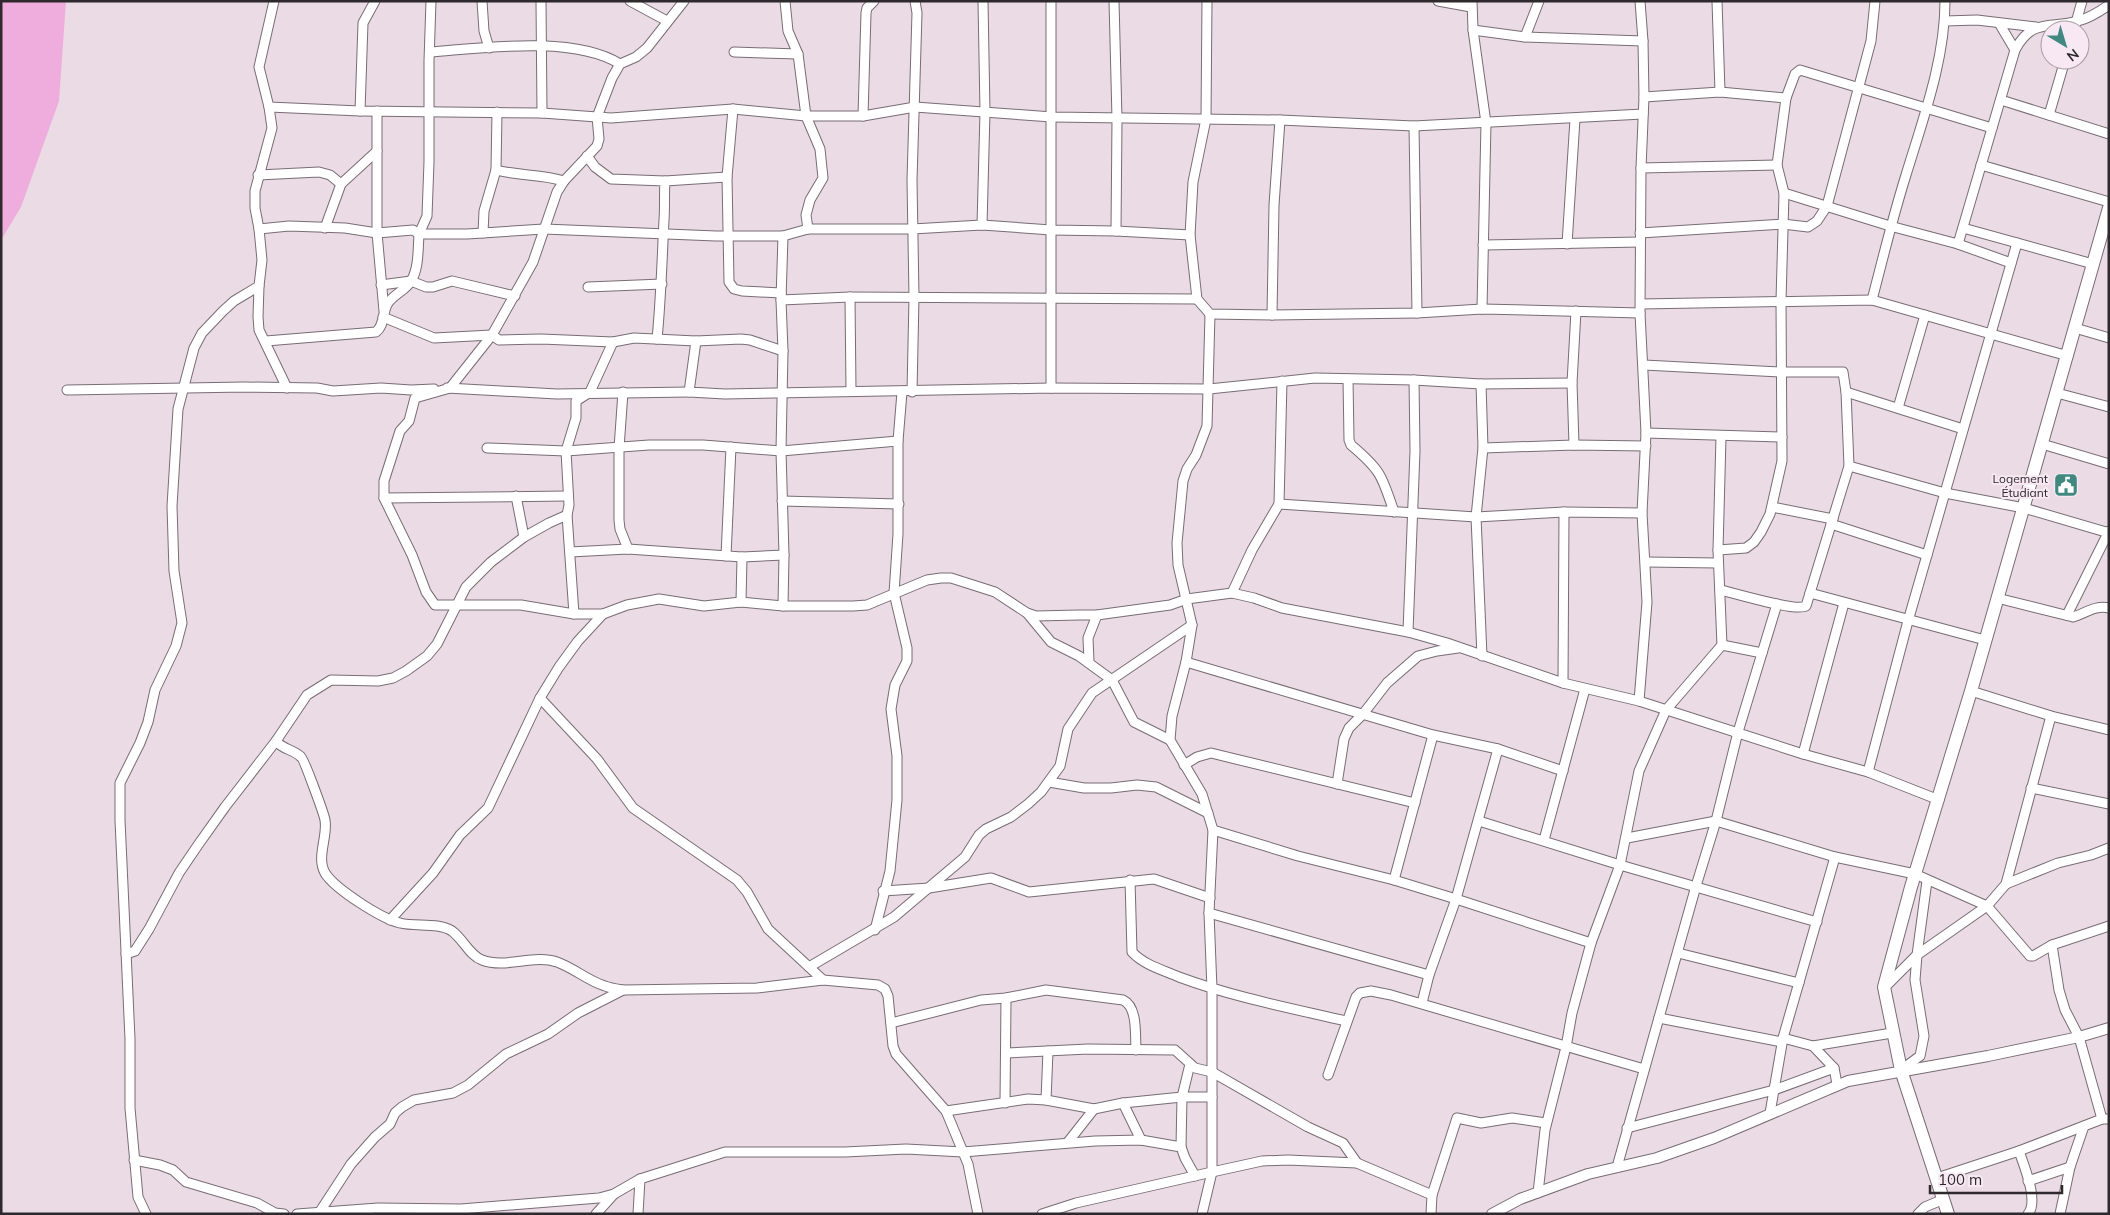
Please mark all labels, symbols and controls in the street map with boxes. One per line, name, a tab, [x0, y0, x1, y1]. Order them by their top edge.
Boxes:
north arrow	[2040, 20, 2090, 70]
text: N	[2063, 45, 2083, 66]
place label: Logement Étudiant	[1993, 471, 2048, 500]
public building icon: Logement Étudiant	[2053, 472, 2079, 498]
scale bar	[1930, 1162, 2062, 1194]
text: 100 m	[1938, 1170, 1982, 1189]

